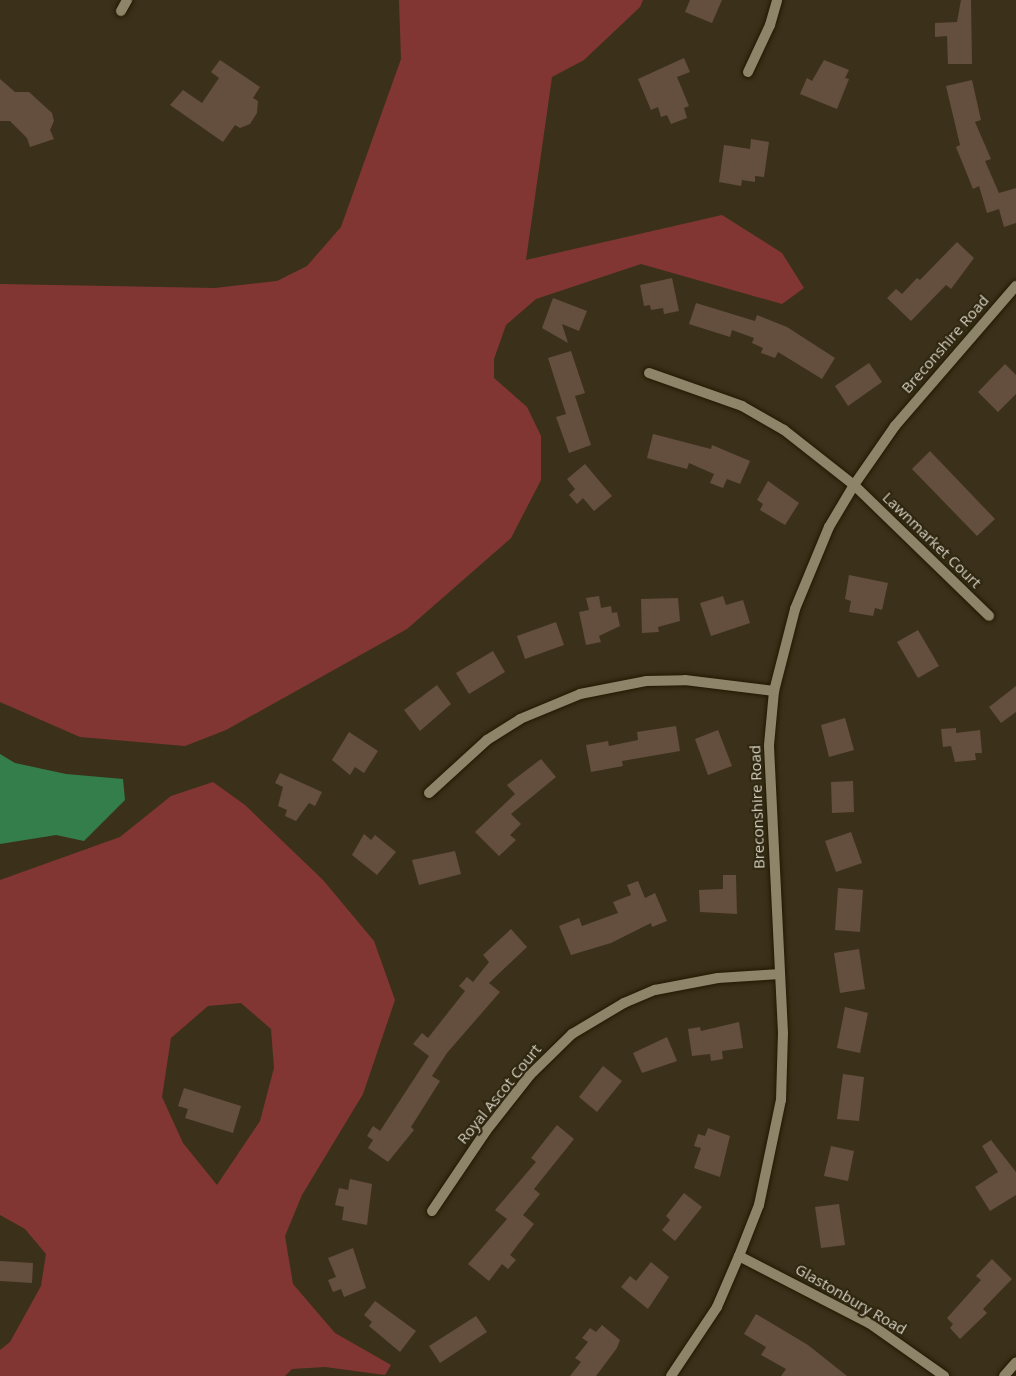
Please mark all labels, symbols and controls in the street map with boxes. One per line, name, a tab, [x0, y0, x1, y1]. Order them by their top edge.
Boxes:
street label: Breconshire Road	[898, 291, 992, 397]
street label: Lawnmarket Court	[879, 488, 985, 592]
street label: Breconshire Road	[746, 745, 768, 869]
street label: Royal Ascot Court	[453, 1041, 545, 1147]
street label: Glastonbury Road	[792, 1260, 910, 1338]

